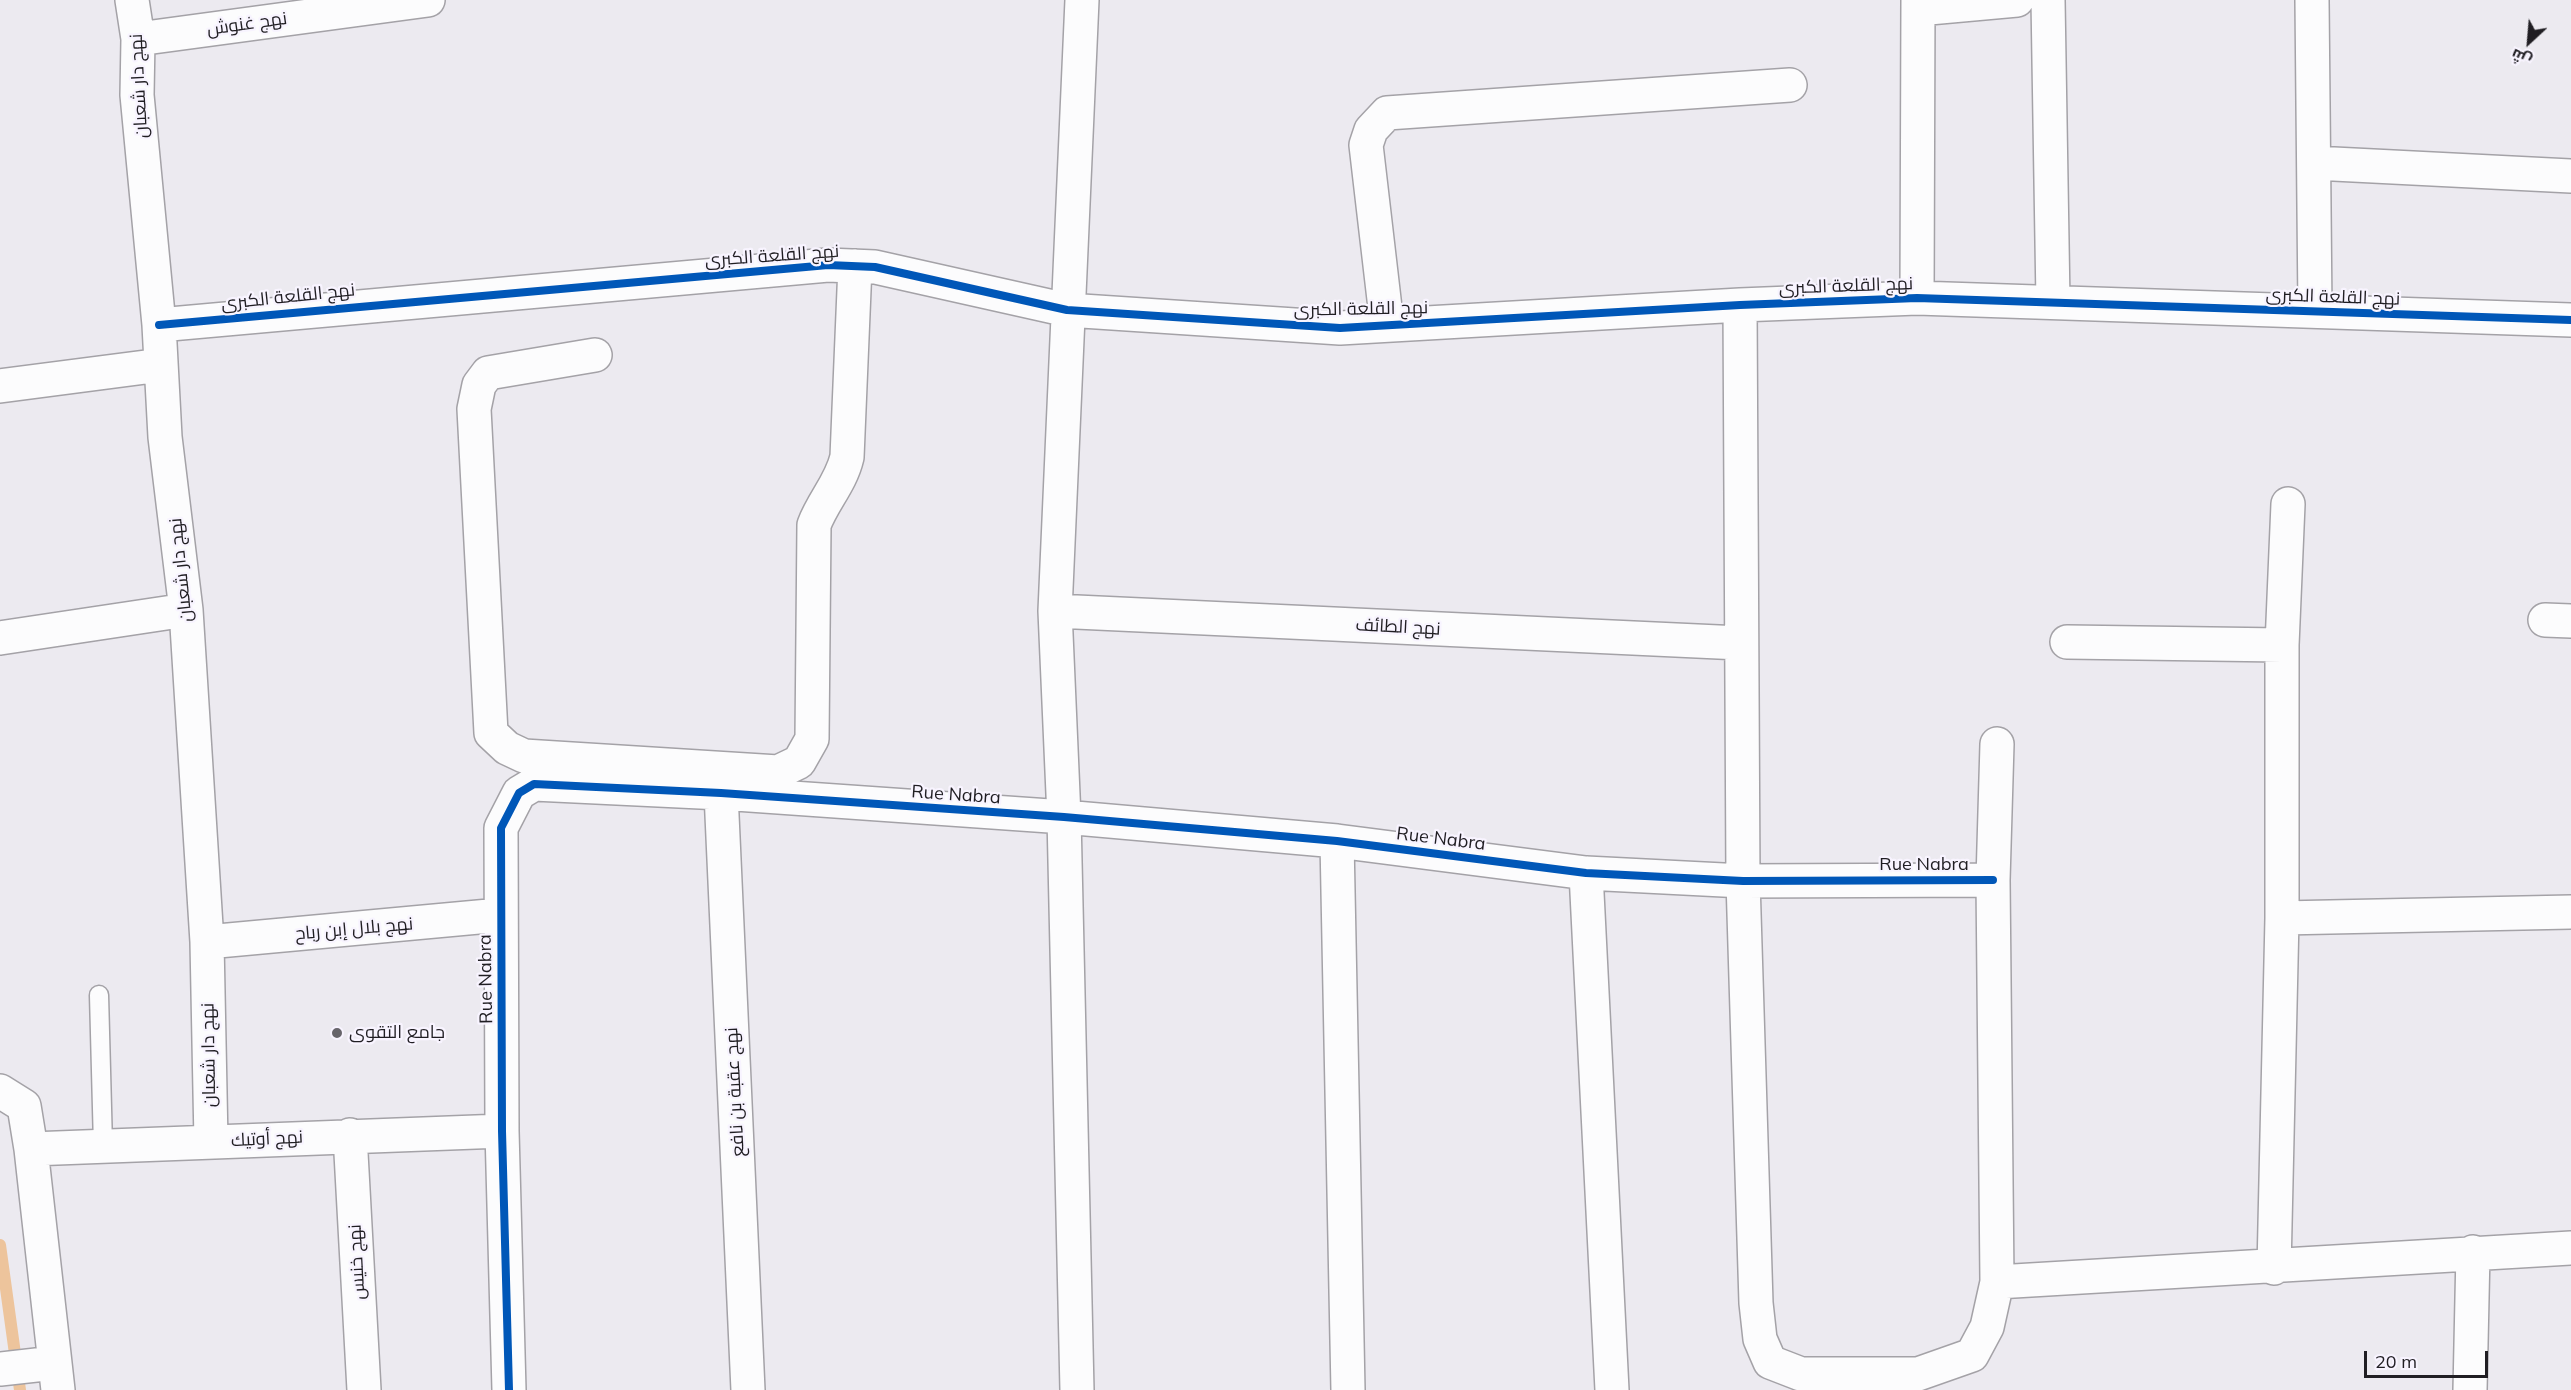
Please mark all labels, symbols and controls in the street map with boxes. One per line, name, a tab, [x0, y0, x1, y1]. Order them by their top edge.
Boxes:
street label: نهج غنوش	[205, 8, 289, 40]
north arrow	[2499, 12, 2559, 72]
street label: نهج دار شعبان	[125, 33, 153, 139]
text: ش	[2507, 45, 2535, 72]
street label: نهج القلعة الكبرى	[704, 241, 840, 271]
street label: نهج القلعة الكبرى	[1778, 273, 1914, 299]
street label: نهج القلعة الكبرى	[220, 279, 356, 315]
street label: نهج القلعة الكبرى	[2265, 284, 2401, 310]
street label: نهج القلعة الكبرى	[1294, 297, 1428, 321]
street label: نهج دار شعبان	[165, 517, 197, 623]
street label: نهج الطائف	[1355, 614, 1441, 640]
street label: Rue Nabra	[911, 781, 1001, 809]
street label: Rue Nabra	[1395, 823, 1487, 855]
street label: Rue Nabra	[1879, 854, 1969, 876]
street label: نهج بلال إبن رباح	[294, 913, 414, 945]
street label: Rue Nabra	[474, 934, 498, 1024]
street label: نهج دار شعبان	[197, 1003, 221, 1107]
place label: جامع التقوى	[349, 1022, 445, 1044]
marker: جامع التقوى	[330, 1026, 344, 1040]
street label: نهج عقبة بن نافع	[721, 1027, 749, 1157]
street label: نهج أوتيك	[230, 1126, 304, 1152]
street label: نهج خنيس	[344, 1224, 370, 1300]
scale bar	[2367, 1339, 2492, 1377]
text: 20 m	[2375, 1350, 2417, 1373]

